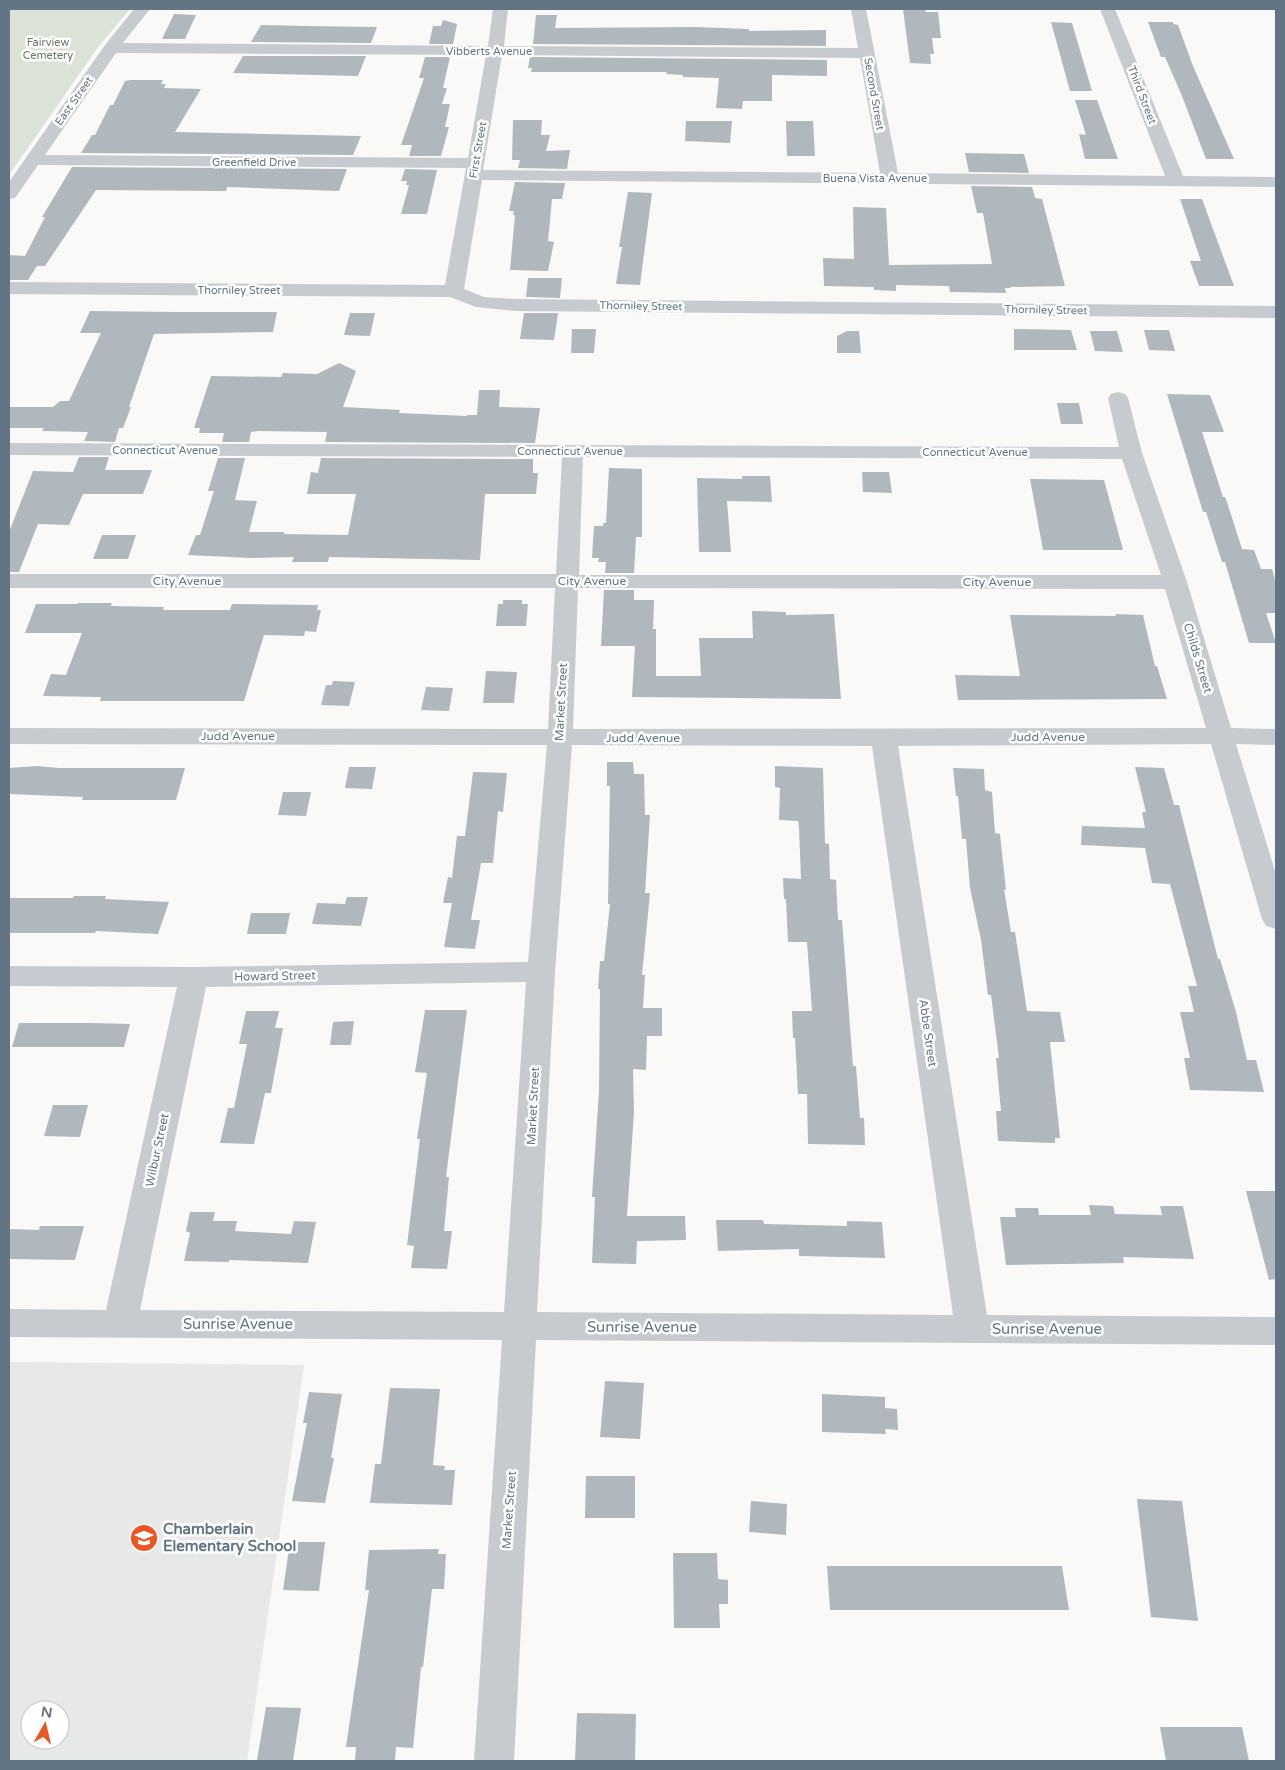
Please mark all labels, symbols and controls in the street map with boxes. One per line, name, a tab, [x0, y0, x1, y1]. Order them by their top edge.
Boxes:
park label: Fairview Cemetery	[23, 36, 73, 62]
street label: Vibberts Avenue	[446, 45, 532, 58]
street label: Second Street	[861, 57, 887, 131]
street label: Third Street	[1125, 64, 1159, 126]
street label: East Street	[52, 74, 96, 128]
street label: First Street	[467, 121, 489, 179]
street label: Greenfield Drive	[212, 156, 296, 169]
street label: Buena Vista Avenue	[823, 172, 927, 185]
street label: Thorniley Street	[198, 284, 280, 297]
street label: Thorniley Street	[599, 299, 683, 313]
street label: Thorniley Street	[1004, 303, 1088, 317]
street label: Connecticut Avenue	[112, 444, 218, 457]
street label: Connecticut Avenue	[517, 445, 623, 458]
street label: Connecticut Avenue	[922, 446, 1028, 459]
street label: City Avenue	[153, 574, 221, 588]
street label: City Avenue	[558, 574, 626, 588]
street label: City Avenue	[963, 575, 1031, 589]
street label: Childs Street	[1181, 621, 1215, 695]
street label: Market Street	[552, 662, 570, 741]
street label: Judd Avenue	[201, 729, 275, 743]
street label: Judd Avenue	[1011, 730, 1085, 744]
street label: Judd Avenue	[606, 731, 680, 745]
street label: Howard Street	[234, 968, 316, 984]
street label: Abbe Street	[916, 998, 940, 1068]
street label: Market Street	[524, 1066, 542, 1145]
street label: Wilbur Street	[142, 1112, 172, 1188]
street label: Sunrise Avenue	[183, 1315, 293, 1333]
street label: Sunrise Avenue	[587, 1318, 697, 1336]
street label: Sunrise Avenue	[992, 1320, 1102, 1338]
street label: Market Street	[499, 1470, 519, 1549]
place label: Chamberlain Elementary School	[163, 1520, 296, 1556]
school or university icon: Chamberlain Elementary School	[129, 1523, 159, 1553]
north arrow	[20, 1700, 70, 1750]
text: N	[40, 1703, 53, 1722]

